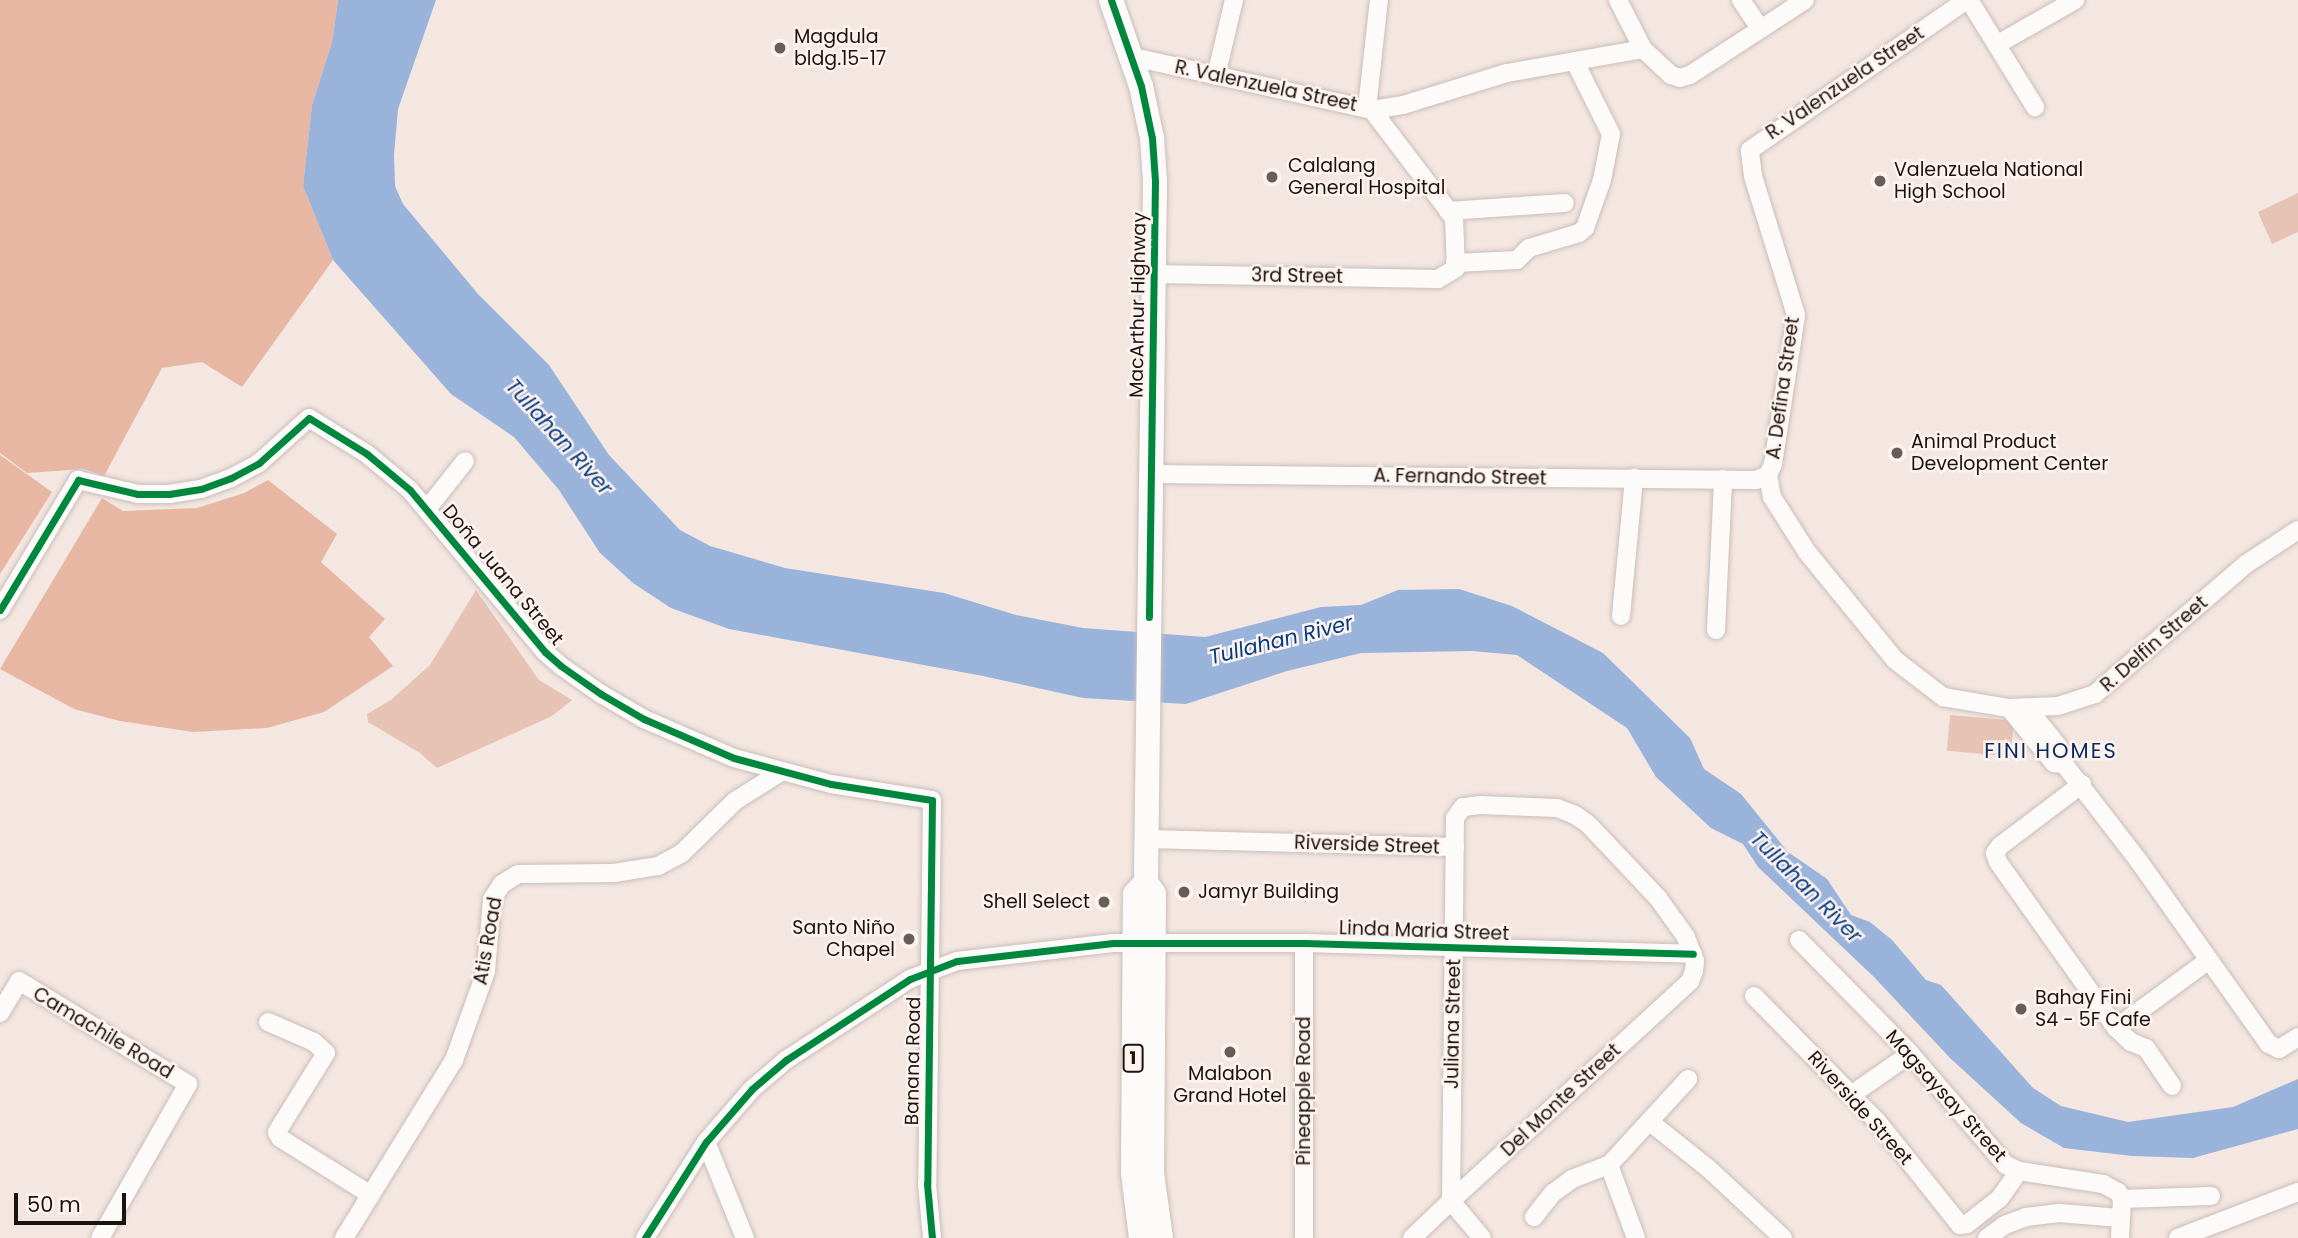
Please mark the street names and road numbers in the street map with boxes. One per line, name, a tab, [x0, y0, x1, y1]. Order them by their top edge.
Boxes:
street label: R. Valenzuela Street	[1762, 22, 1928, 144]
street label: R. Valenzuela Street	[1173, 56, 1359, 116]
street label: MacArthur Highway	[1125, 212, 1151, 398]
street label: 3rd Street	[1251, 264, 1343, 288]
street label: A. Defina Street	[1762, 315, 1804, 461]
street label: A. Fernando Street	[1373, 464, 1547, 490]
street label: Doña Juana Street	[438, 500, 568, 650]
street label: R. Delfin Street	[2096, 591, 2212, 697]
street label: Riverside Street	[1294, 831, 1440, 859]
street label: Atis Road	[469, 895, 507, 987]
street label: Linda Maria Street	[1338, 917, 1510, 945]
street label: Juliana Street	[1440, 959, 1466, 1089]
street label: Camachile Road	[29, 982, 177, 1084]
street label: Banana Road	[900, 996, 926, 1126]
street label: Pineapple Road	[1293, 1016, 1315, 1166]
street label: Magsaysay Street	[1881, 1025, 2011, 1167]
street label: Del Monte Street	[1497, 1039, 1625, 1161]
road number: 1	[1122, 1044, 1144, 1072]
street label: Riverside Street	[1803, 1046, 1917, 1170]

